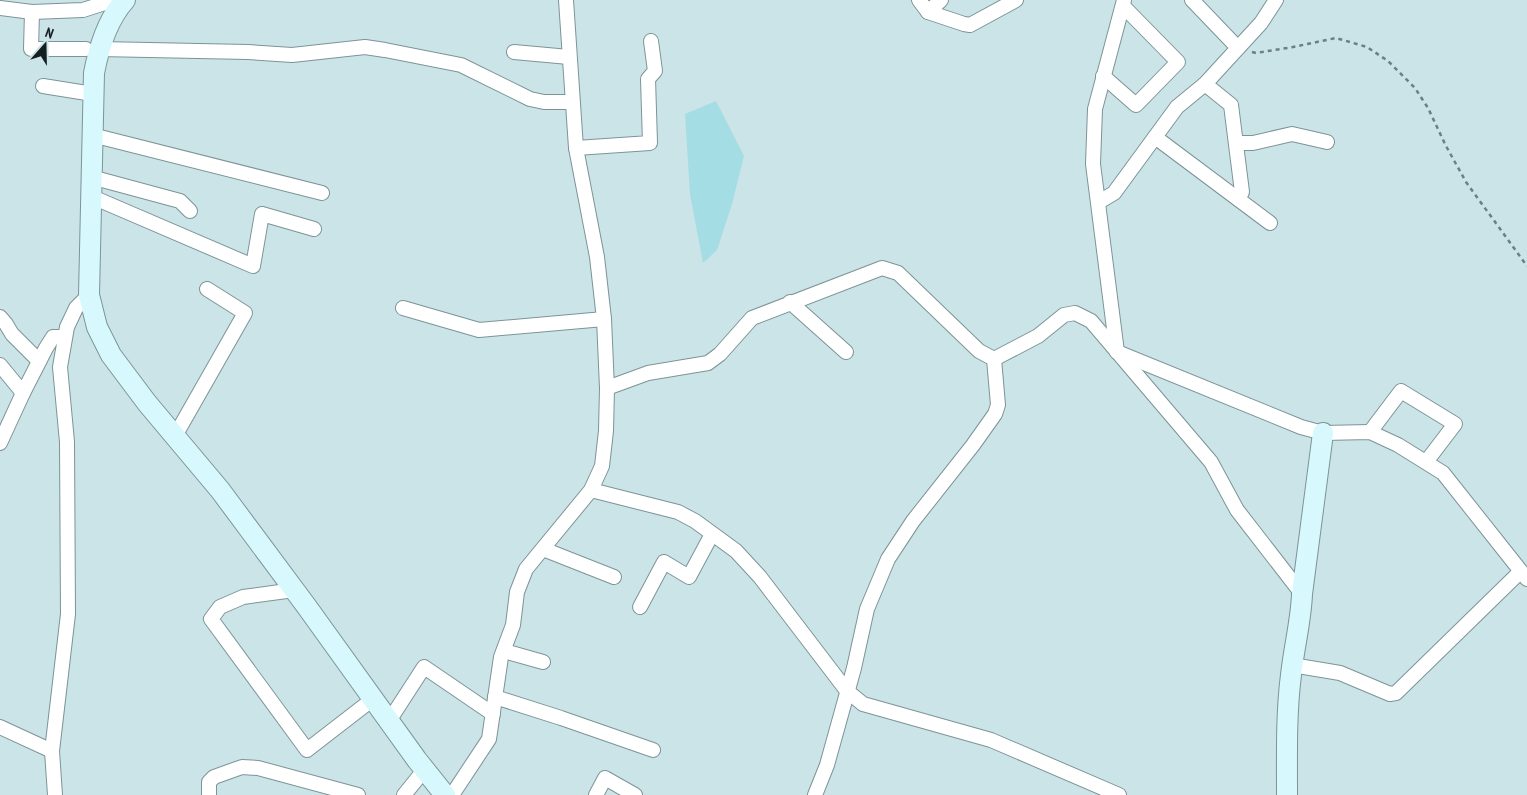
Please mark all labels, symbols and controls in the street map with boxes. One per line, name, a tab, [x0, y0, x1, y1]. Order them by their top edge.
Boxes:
north arrow	[20, 20, 70, 70]
text: N	[43, 23, 56, 43]

